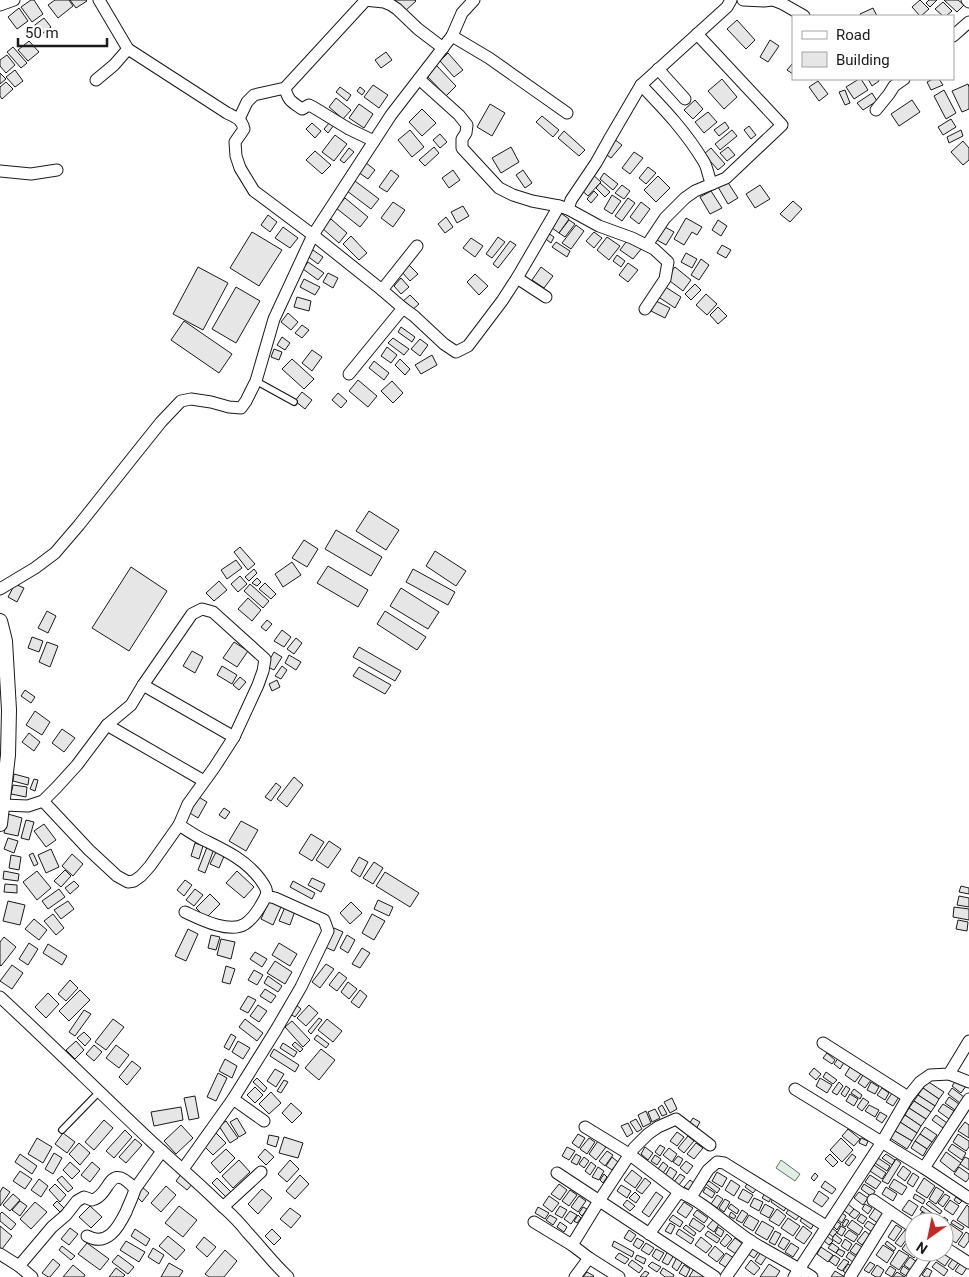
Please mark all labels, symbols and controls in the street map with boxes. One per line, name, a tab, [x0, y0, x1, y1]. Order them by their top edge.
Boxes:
scale bar	[18, 15, 106, 47]
legend	[792, 15, 954, 80]
text: 50 m	[25, 24, 59, 42]
text: Road	[836, 26, 870, 44]
text: Building	[836, 51, 890, 69]
north arrow	[904, 1212, 954, 1262]
text: N	[913, 1238, 930, 1257]

